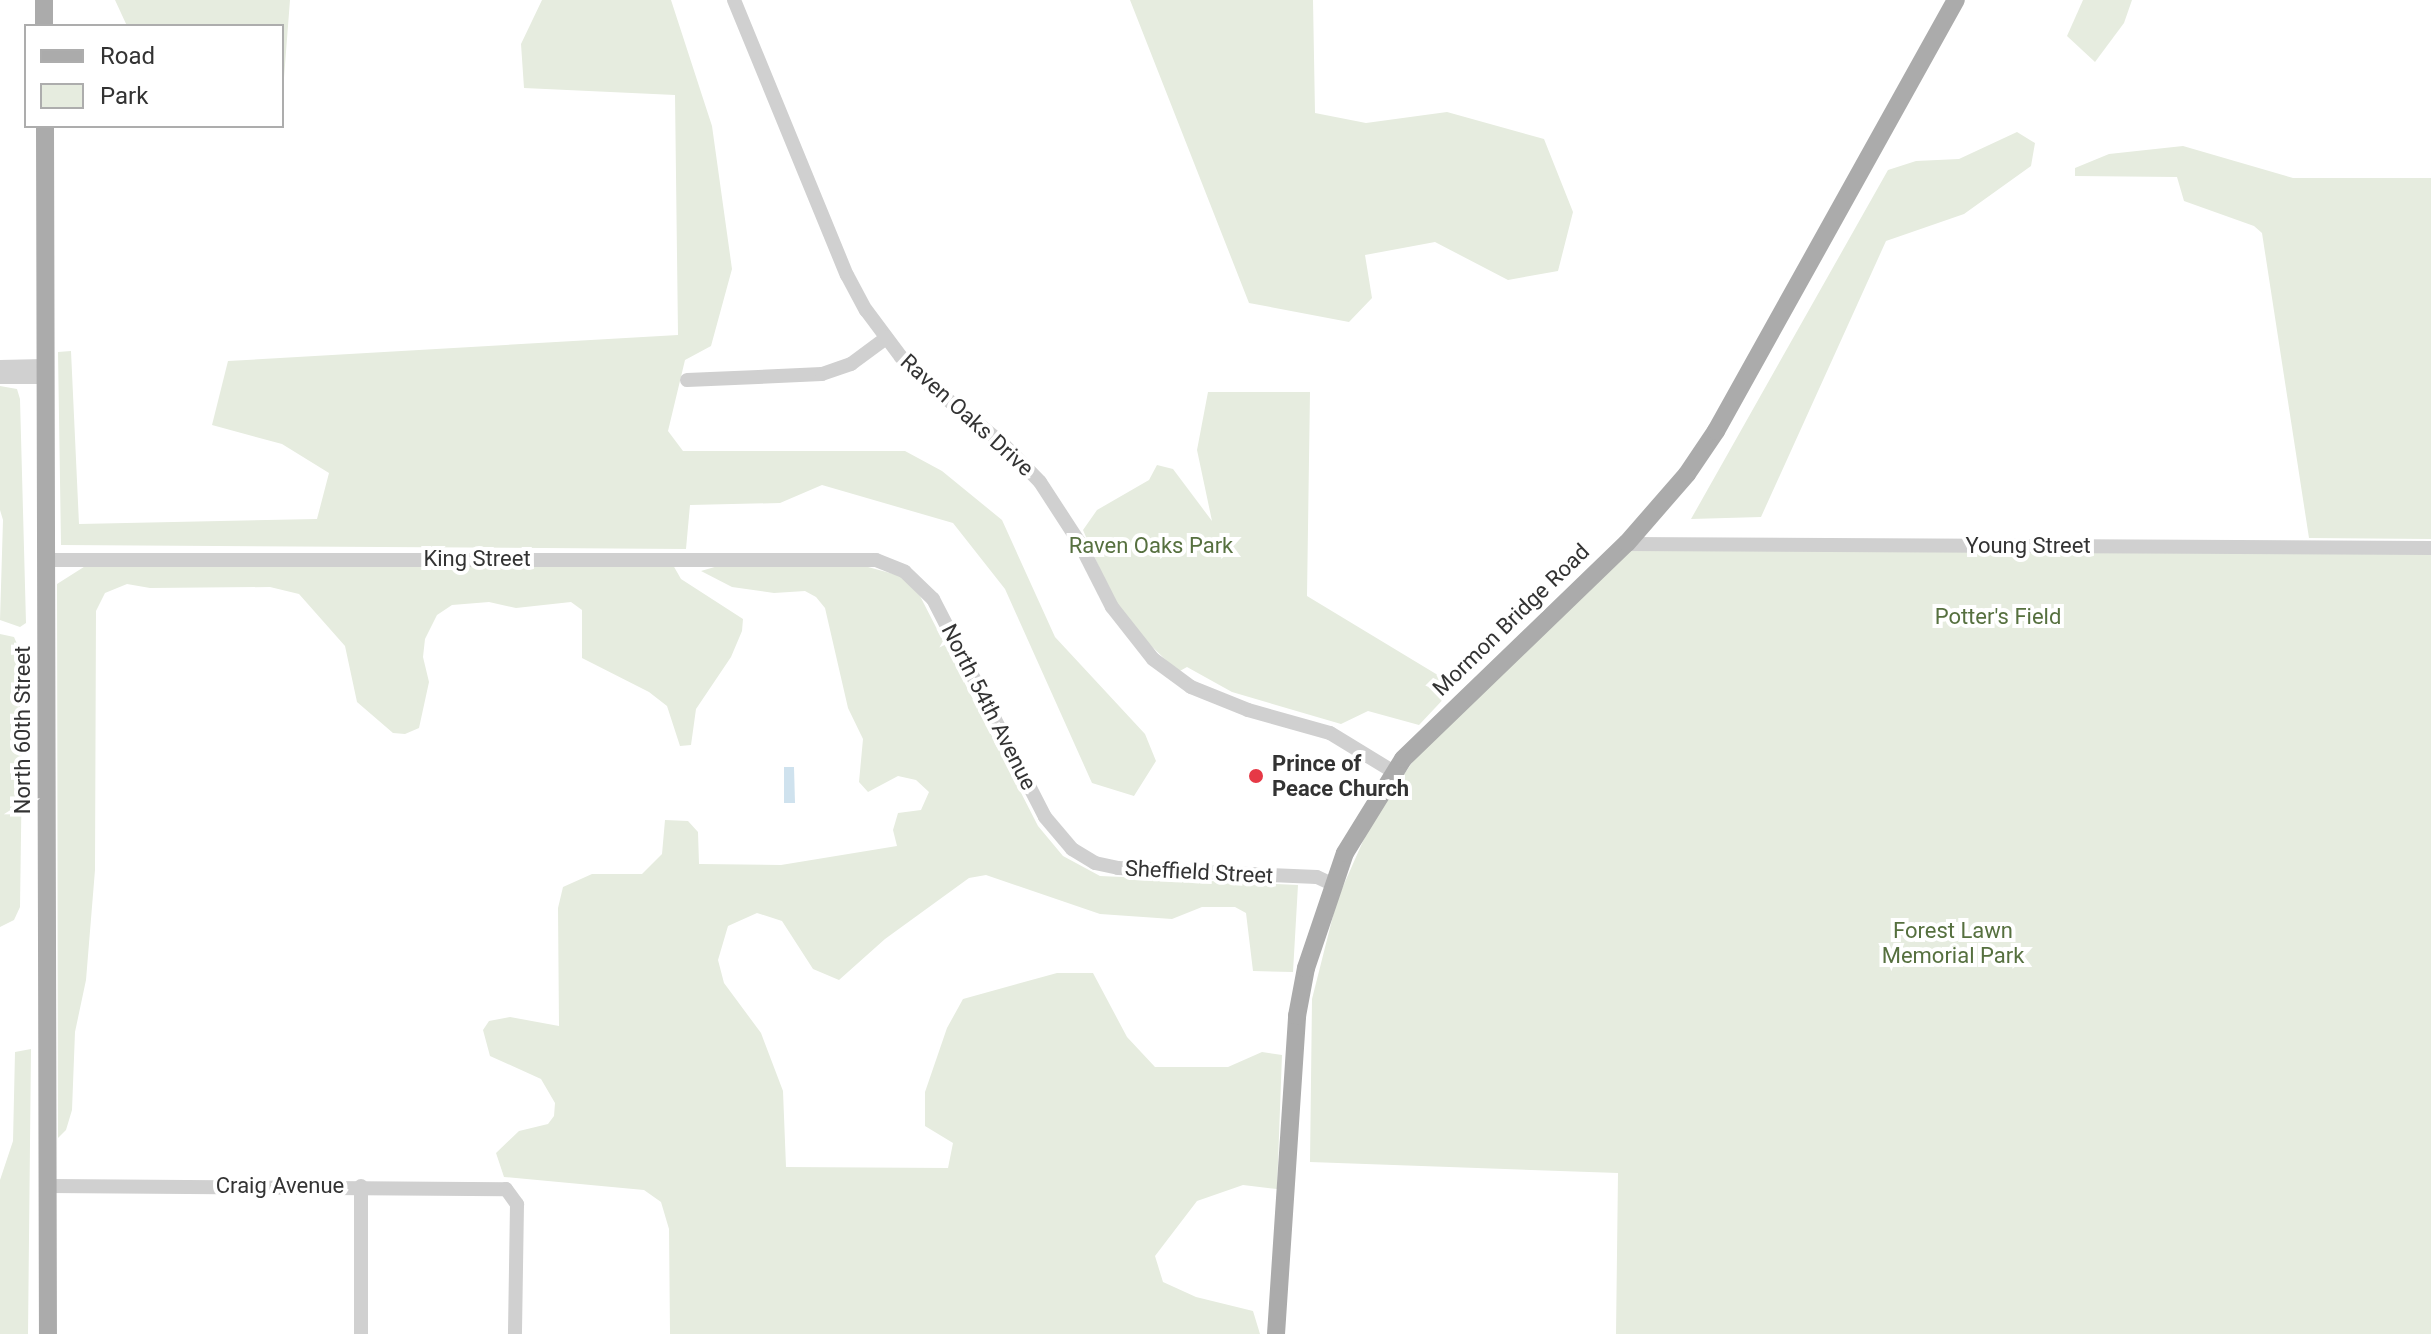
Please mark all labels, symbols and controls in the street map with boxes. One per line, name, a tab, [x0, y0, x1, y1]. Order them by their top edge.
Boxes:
legend	[24, 24, 284, 128]
text: Road	[100, 42, 155, 70]
text: Park	[100, 82, 148, 110]
street label: Raven Oaks Drive	[895, 348, 1039, 482]
park label: Raven Oaks Park	[1069, 533, 1233, 559]
street label: Young Street	[1965, 533, 2091, 559]
street label: Mormon Bridge Road	[1427, 538, 1595, 702]
street label: King Street	[423, 546, 531, 572]
park label: Potter's Field	[1935, 604, 2061, 630]
street label: North 54th Avenue	[936, 620, 1042, 794]
street label: North 60th Street	[10, 646, 36, 814]
place label: Prince of Peace Church	[1272, 750, 1409, 802]
marker: Prince of Peace Church	[1247, 767, 1265, 785]
street label: Sheffield Street	[1124, 855, 1274, 889]
park label: Forest Lawn Memorial Park	[1882, 917, 2024, 968]
street label: Craig Avenue	[216, 1173, 344, 1199]

